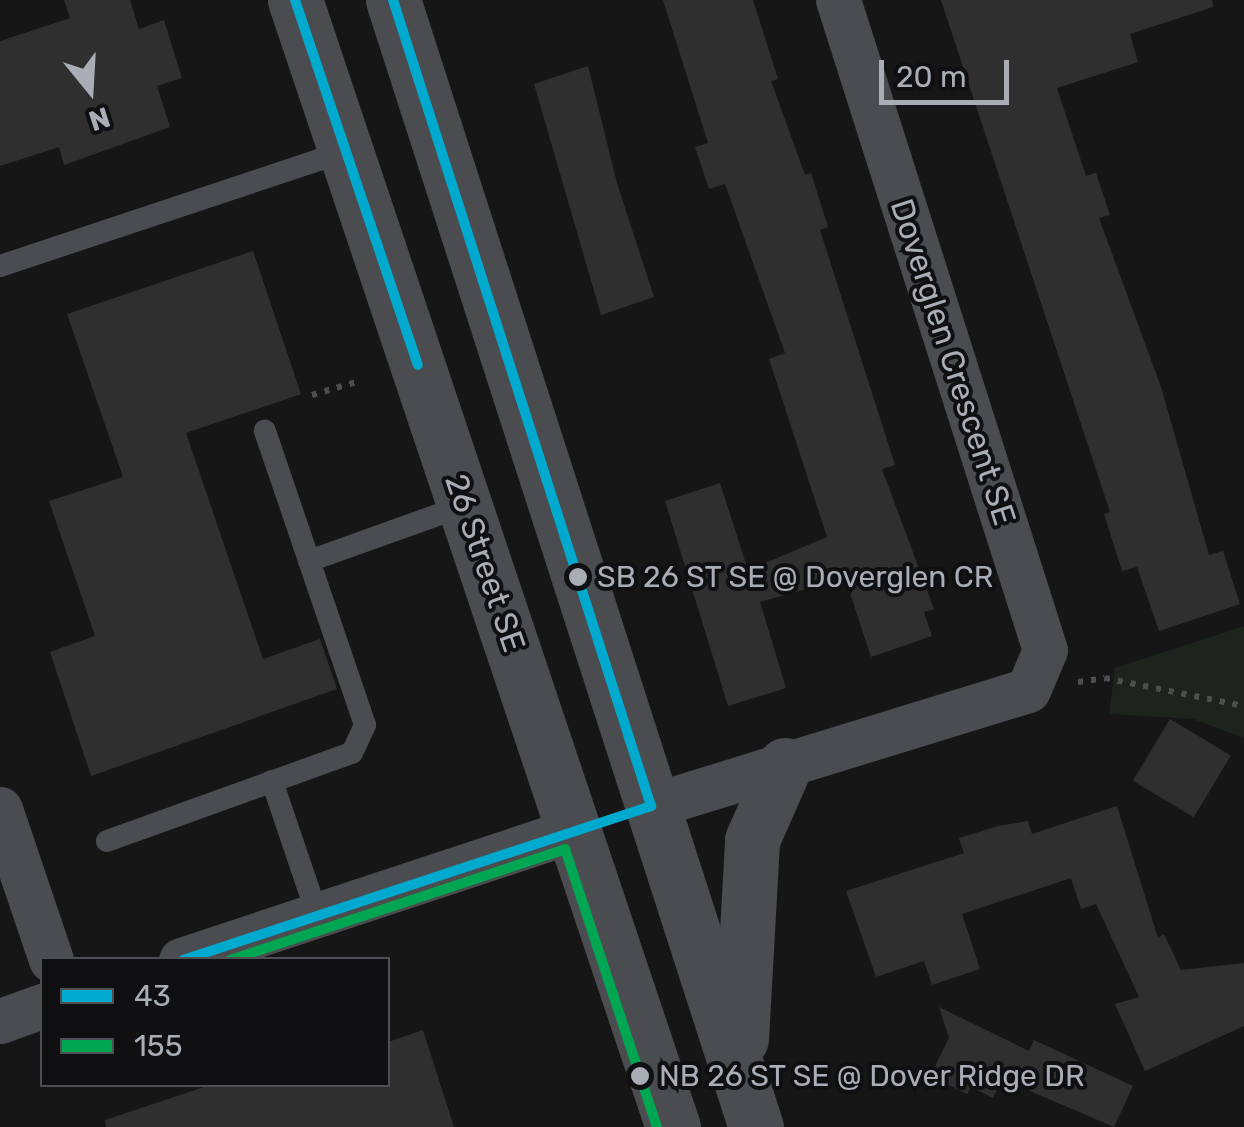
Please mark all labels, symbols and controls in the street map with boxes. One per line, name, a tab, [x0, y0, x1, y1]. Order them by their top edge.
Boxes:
north arrow	[40, 40, 140, 140]
scale bar	[884, 40, 1014, 102]
text: 20 m	[896, 59, 967, 95]
text: N	[85, 100, 114, 138]
street label: Doverglen Crescent SE	[882, 194, 1024, 530]
street label: 26 Street SE	[437, 469, 533, 657]
place label: SB 26 ST SE @ Doverglen CR	[597, 559, 994, 595]
marker: SB 26 ST SE @ Doverglen CR	[568, 567, 588, 587]
legend	[40, 957, 390, 1087]
text: 43	[134, 978, 171, 1014]
text: 155	[134, 1028, 182, 1064]
place label: NB 26 ST SE @ Dover Ridge DR	[659, 1058, 1086, 1094]
marker: NB 26 ST SE @ Dover Ridge DR	[630, 1066, 650, 1086]

